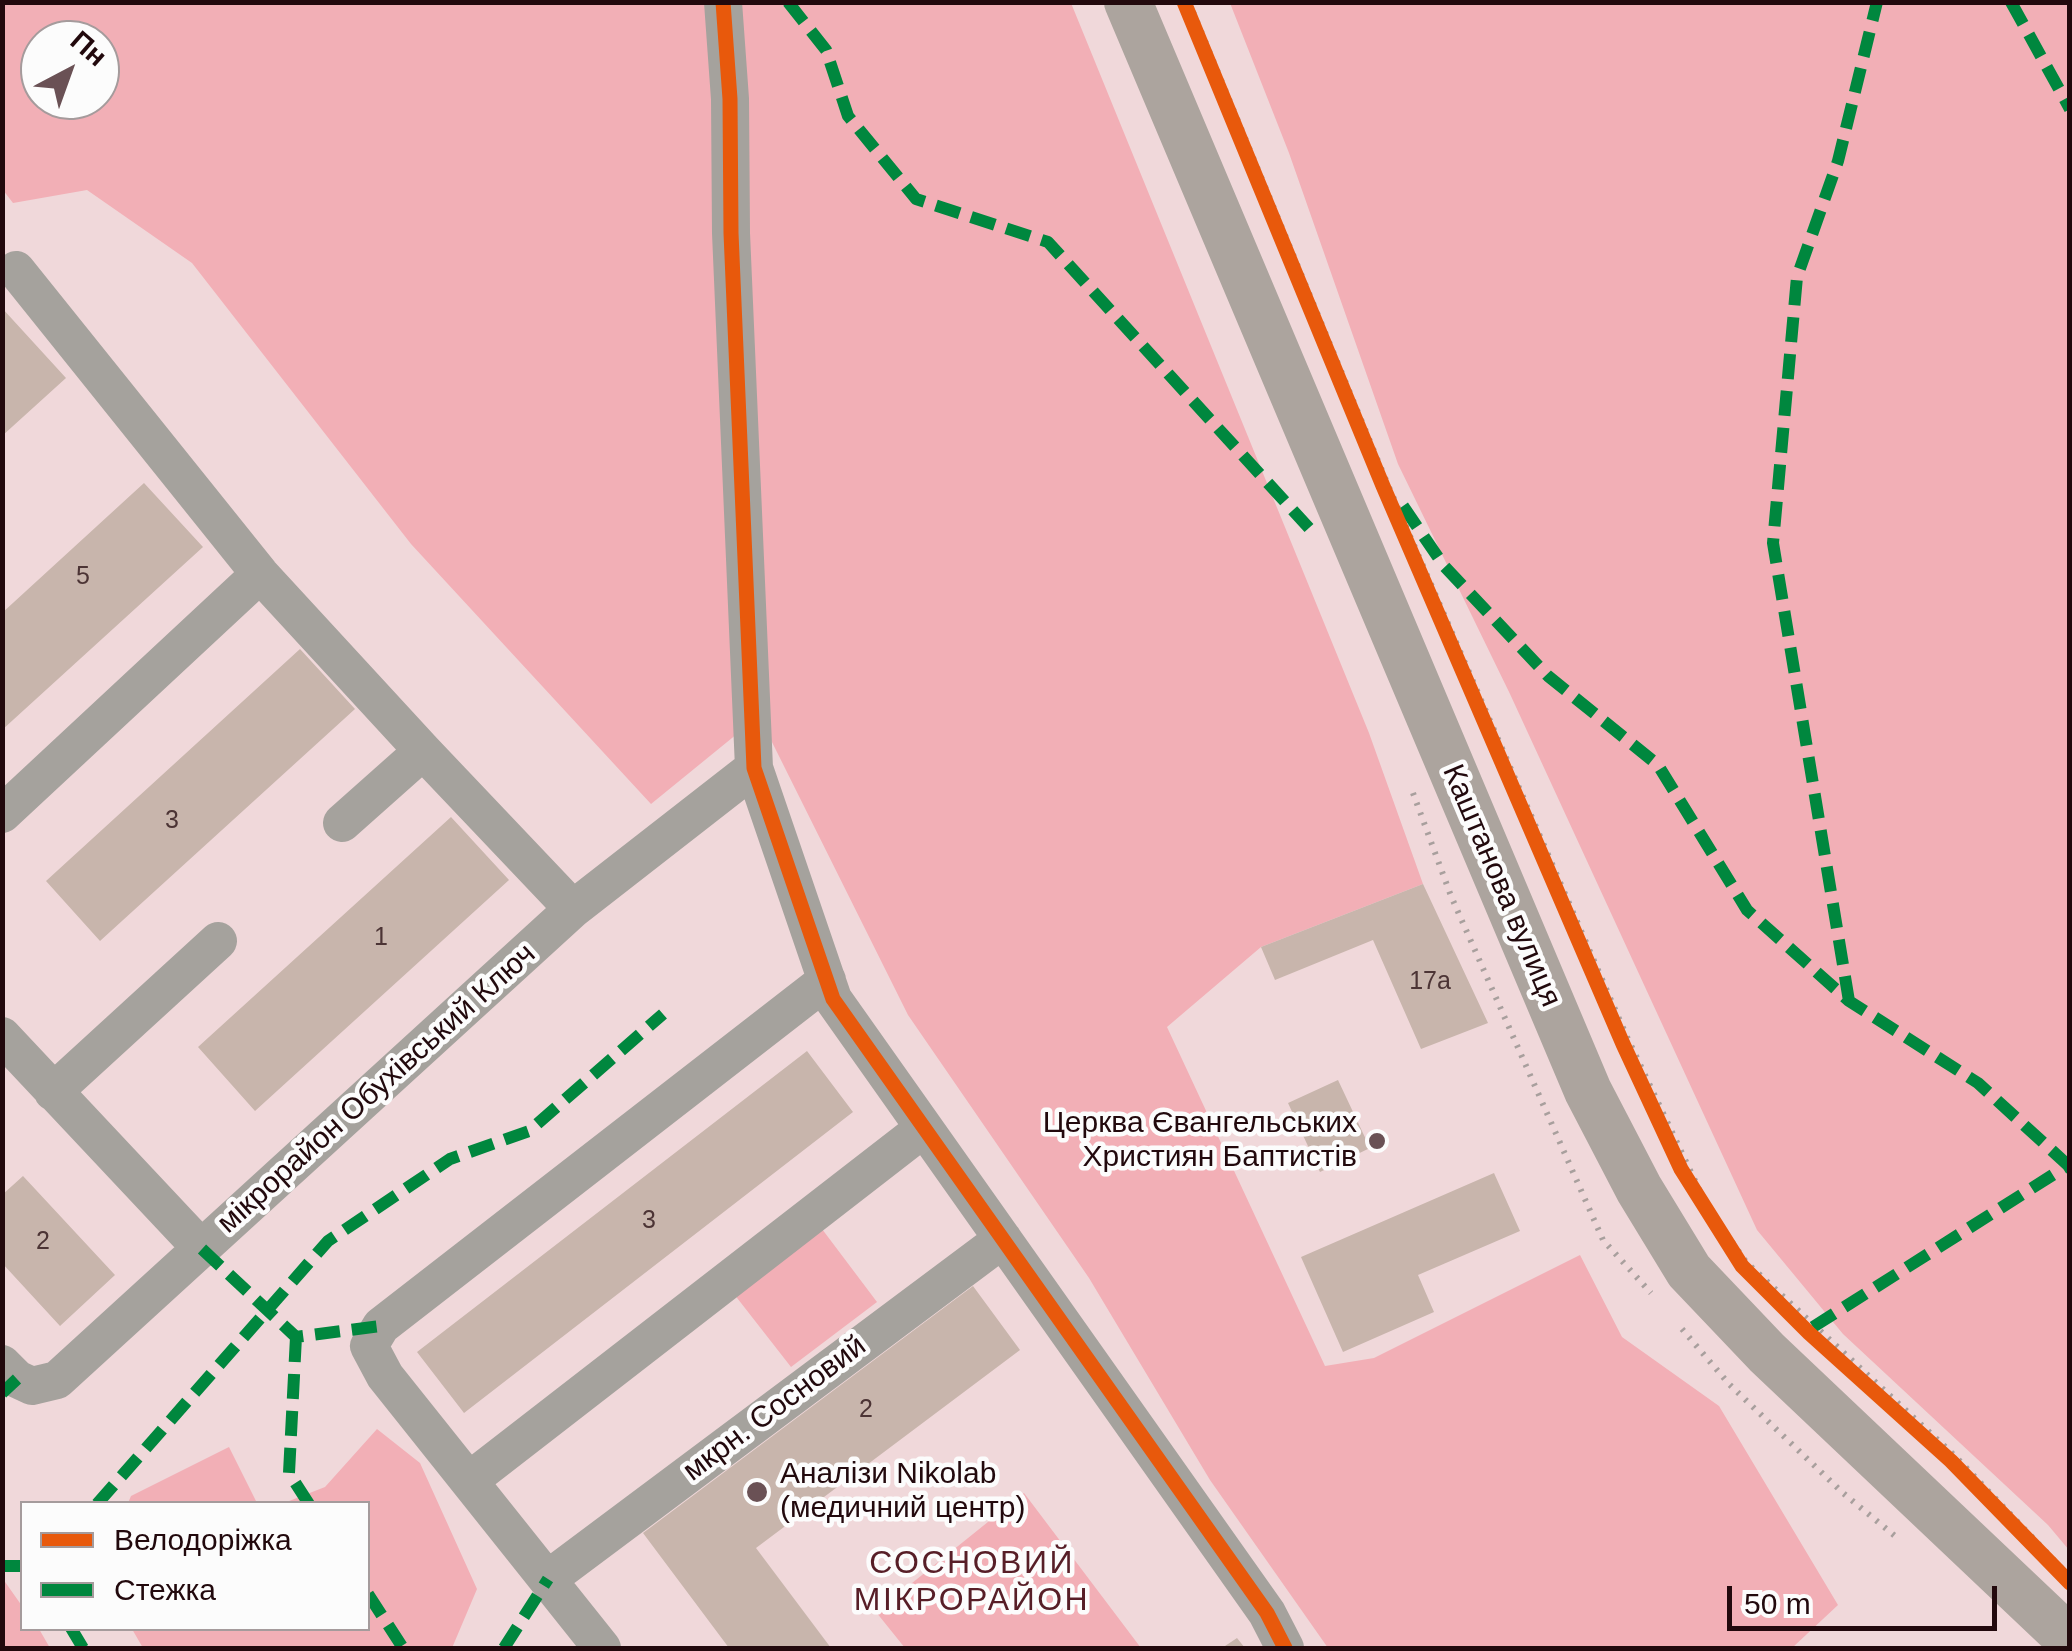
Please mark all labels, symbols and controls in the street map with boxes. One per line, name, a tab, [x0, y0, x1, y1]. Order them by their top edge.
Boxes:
north arrow	[20, 20, 120, 120]
text: Пн	[65, 25, 113, 72]
house number: 5	[76, 562, 90, 592]
street label: Каштанова вулиця	[1434, 760, 1568, 1012]
house number: 3	[165, 806, 179, 836]
house number: 1	[374, 923, 388, 953]
street label: мікрорайон Обухівський Ключ	[211, 937, 543, 1241]
house number: 17а	[1409, 967, 1451, 997]
place label: Церква Євангельських Християн Баптистів	[1043, 1106, 1357, 1176]
marker: Церква Євангельських Християн Баптистів	[1366, 1130, 1388, 1152]
house number: 3	[642, 1206, 656, 1236]
house number: 2	[36, 1227, 50, 1257]
street label: мкрн. Сосновий	[676, 1329, 874, 1489]
house number: 2	[859, 1395, 873, 1425]
place label: Аналiзи Nikolab (медичний центр)	[780, 1457, 1025, 1528]
marker: Аналiзи Nikolab (медичний центр)	[744, 1479, 770, 1505]
legend	[20, 1501, 370, 1631]
text: Велодоріжка	[114, 1523, 292, 1556]
district label: СОСНОВИЙ МІКРОРАЙОН	[854, 1545, 1090, 1620]
scale bar	[1732, 1566, 2002, 1628]
text: Стежка	[114, 1573, 216, 1606]
text: 50 m	[1744, 1587, 1811, 1620]

